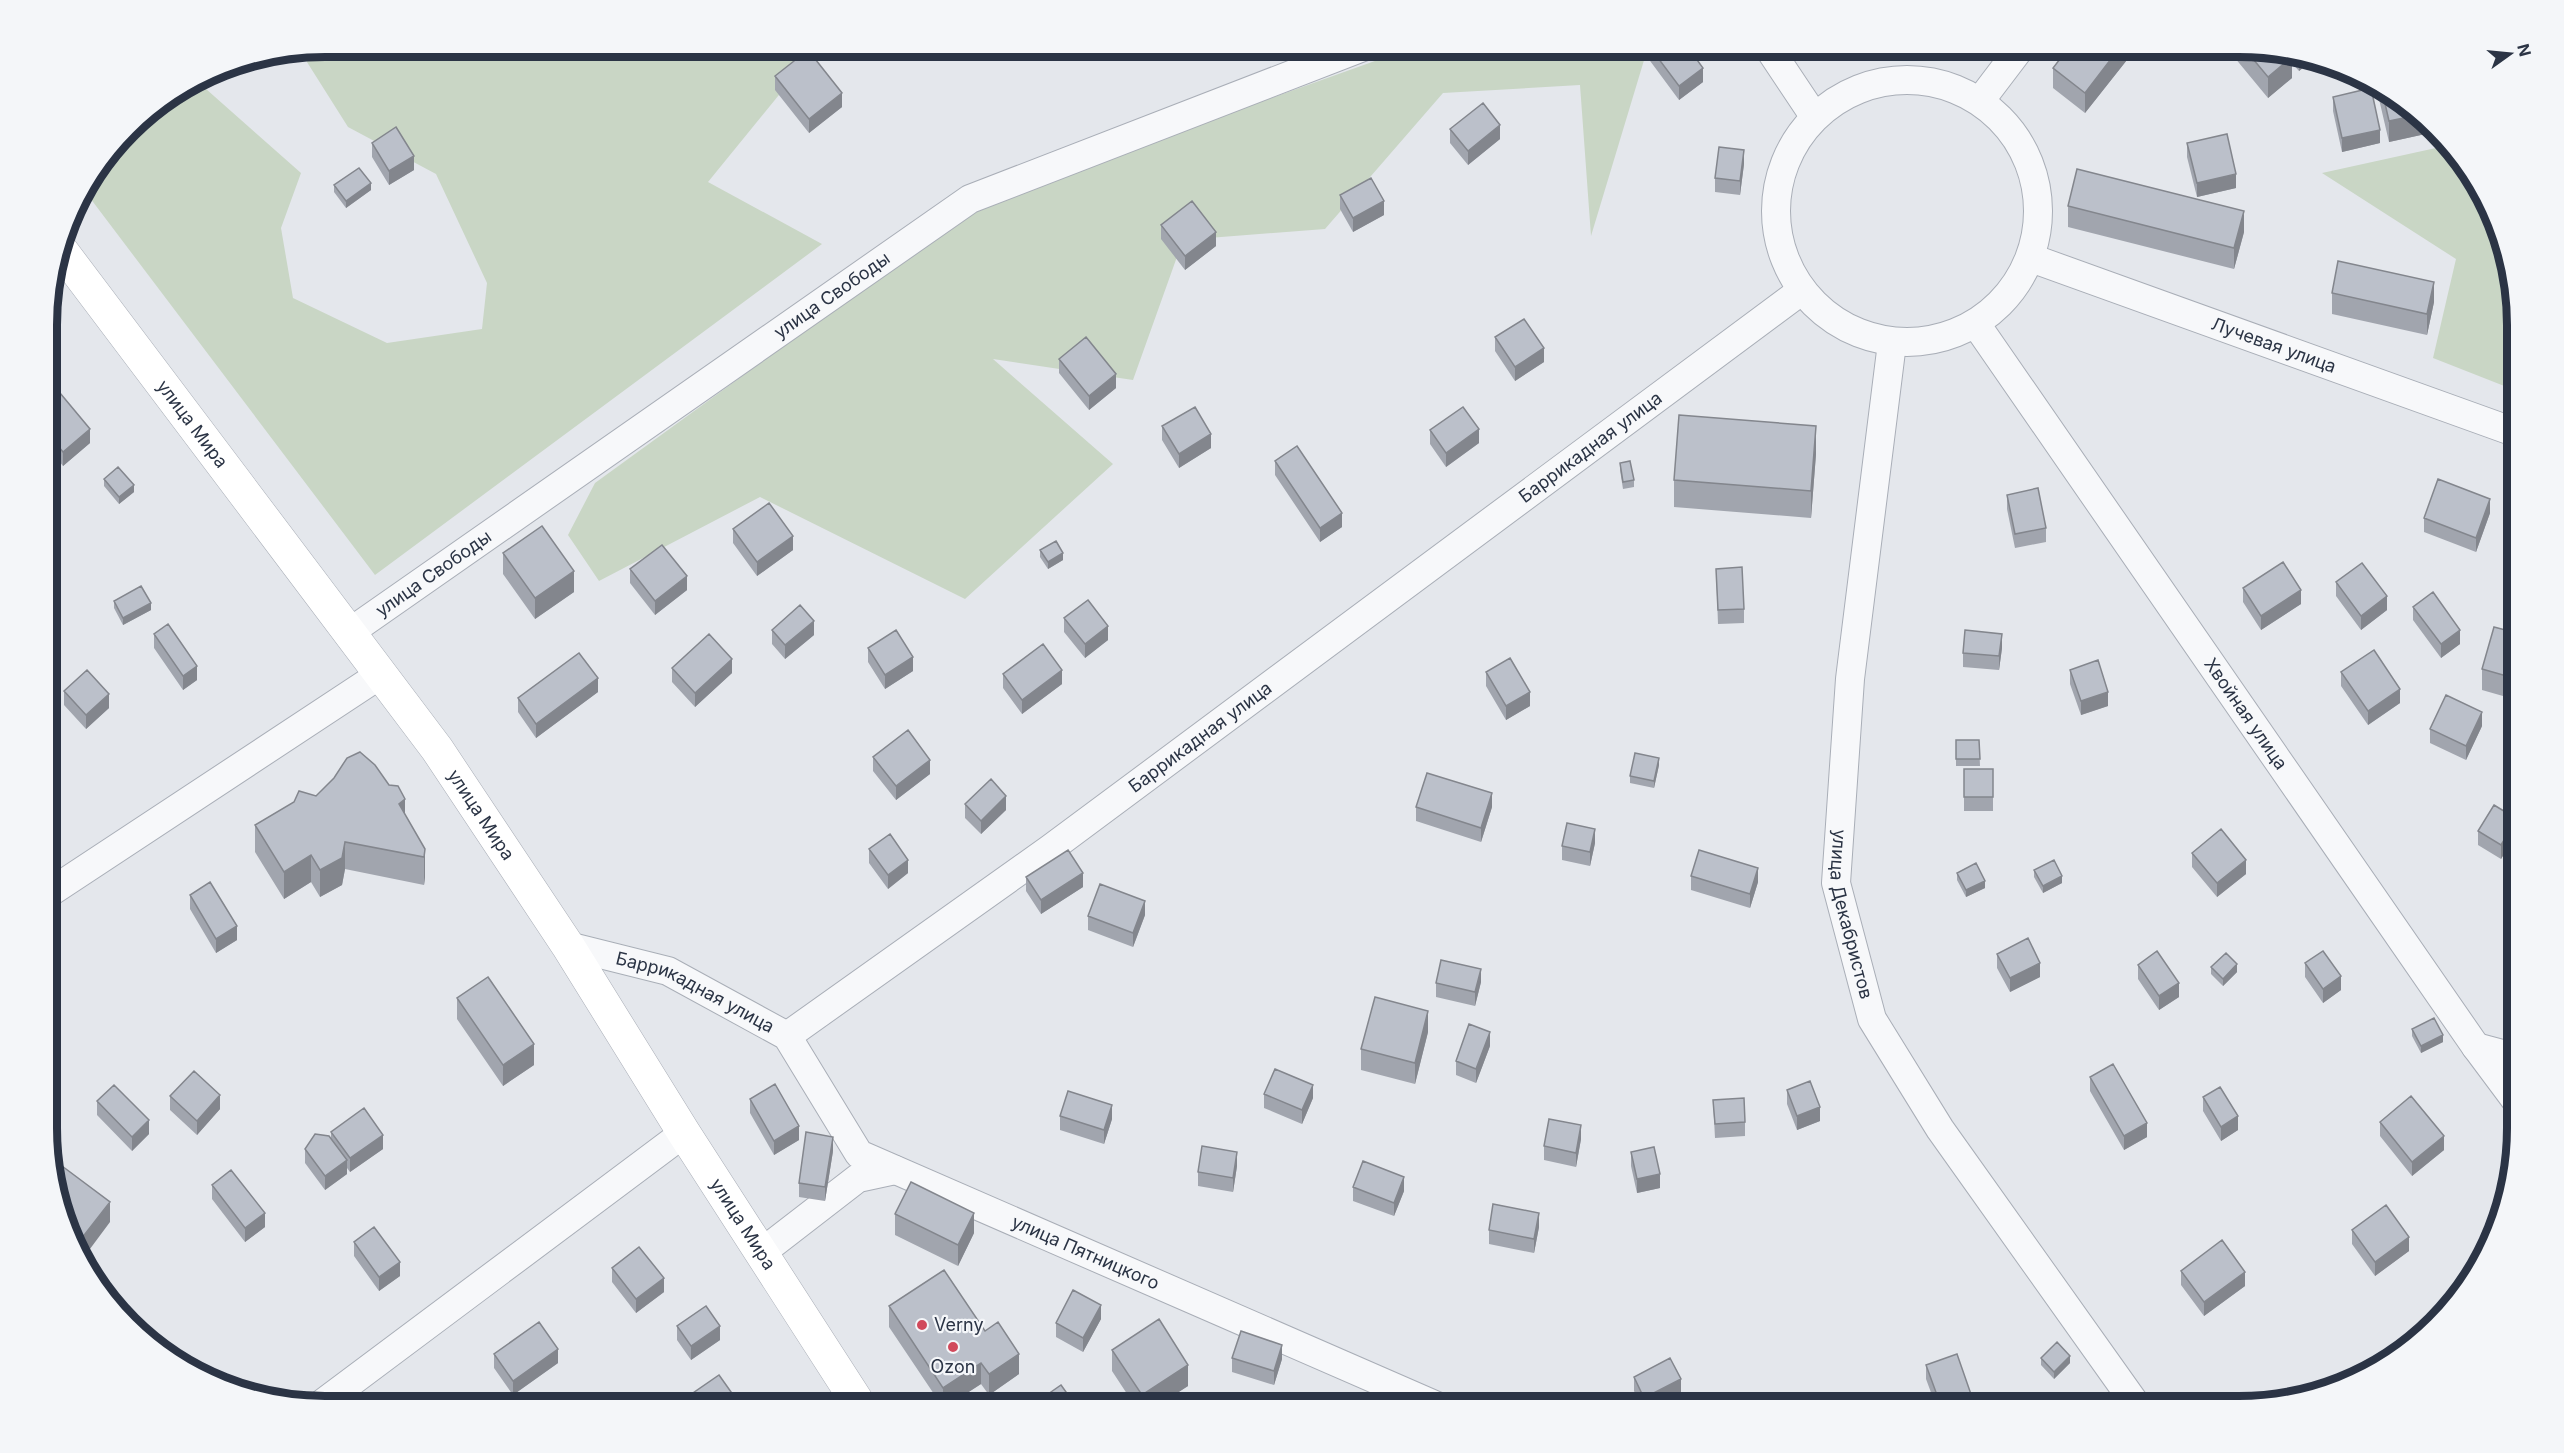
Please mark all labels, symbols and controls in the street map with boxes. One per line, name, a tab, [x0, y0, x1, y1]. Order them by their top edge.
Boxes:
north arrow	[2480, 24, 2540, 84]
text: N	[2513, 42, 2536, 59]
street label: улица Свободы	[770, 247, 894, 343]
street label: Лучевая улица	[2209, 313, 2339, 377]
street label: улица Мира	[153, 376, 232, 472]
street label: Баррикадная улица	[1515, 387, 1666, 507]
street label: улица Свободы	[371, 526, 495, 621]
street label: Хвойная улица	[2200, 654, 2292, 773]
street label: Баррикадная улица	[1124, 677, 1276, 797]
street label: улица Мира	[444, 765, 519, 864]
street label: улица Декабристов	[1826, 829, 1877, 1001]
street label: Баррикадная улица	[614, 947, 778, 1037]
street label: улица Мира	[706, 1174, 780, 1274]
street label: улица Пятницкого	[1009, 1211, 1163, 1294]
place label: Verny	[934, 1314, 984, 1335]
marker: Verny	[915, 1318, 929, 1332]
marker: Ozon	[946, 1340, 960, 1354]
place label: Ozon	[931, 1356, 975, 1377]

